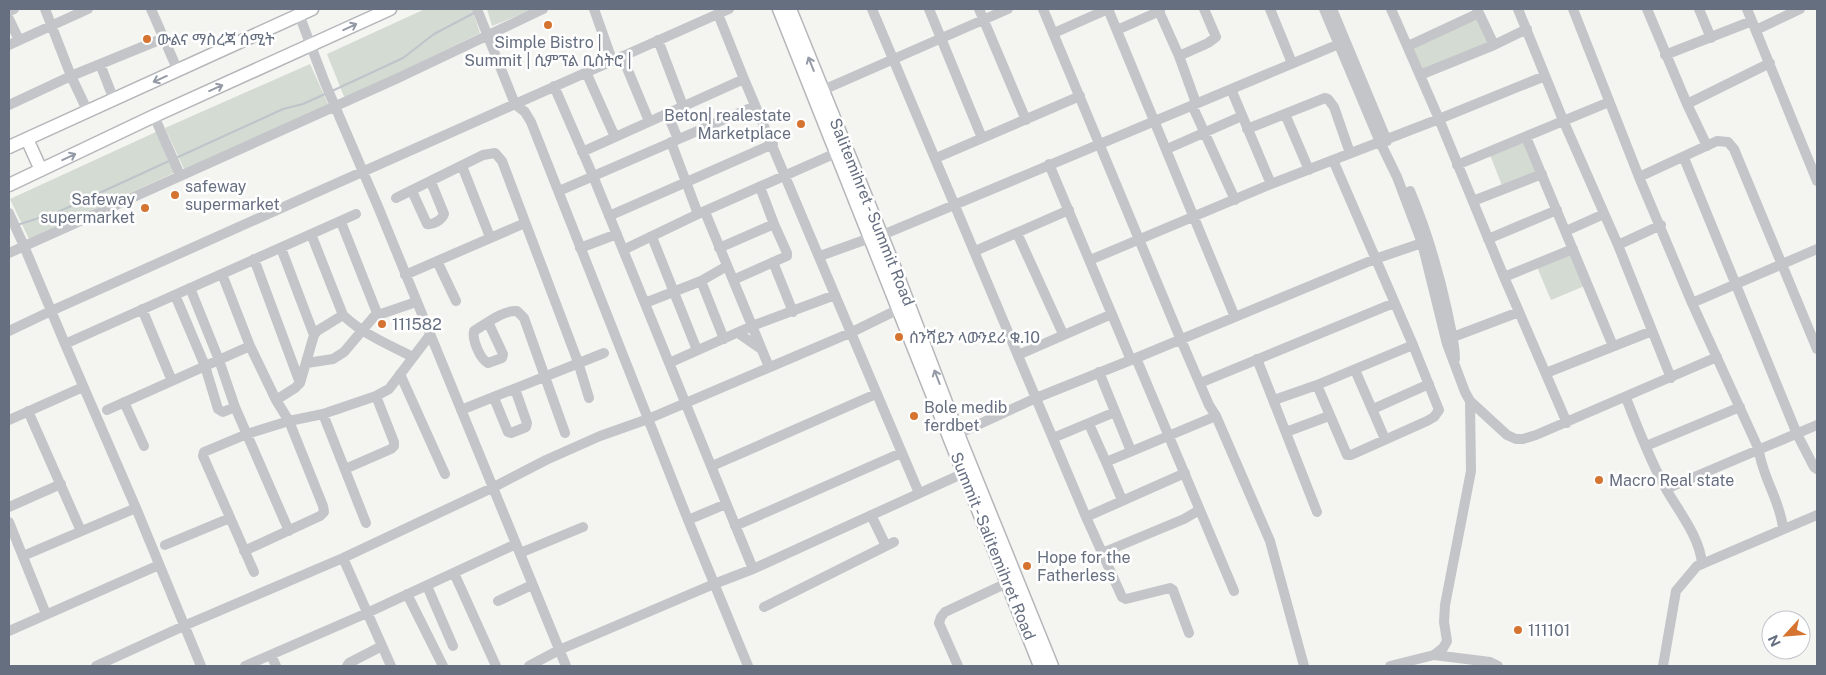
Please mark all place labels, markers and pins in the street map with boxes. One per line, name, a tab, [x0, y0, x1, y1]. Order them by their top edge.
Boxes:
marker: Simple Bistro | Summit | ሲምፕል ቢስትሮ |	[542, 19, 554, 31]
place label: ውልና ማስረጃ ሰሚት	[157, 30, 275, 49]
marker: ውልና ማስረጃ ሰሚት	[141, 33, 153, 45]
place label: Simple Bistro | Summit | ሲምፕል ቢስትሮ |	[464, 33, 632, 70]
place label: Beton| realestate Marketplace	[664, 106, 791, 143]
marker: Beton| realestate Marketplace	[795, 118, 807, 130]
place label: safeway supermarket	[185, 177, 280, 214]
marker: safeway supermarket	[169, 189, 181, 201]
place label: Safeway supermarket	[40, 190, 135, 227]
marker: Safeway supermarket	[139, 202, 151, 214]
place label: 111582	[392, 315, 442, 334]
marker: 111582	[376, 318, 388, 330]
place label: ሰንሻይን ላውንደሪ ቁ.10	[909, 328, 1040, 347]
marker: ሰንሻይን ላውንደሪ ቁ.10	[893, 331, 905, 343]
place label: Bole medib ferdbet	[924, 398, 1007, 435]
marker: Bole medib ferdbet	[908, 410, 920, 422]
place label: Macro Real state	[1609, 471, 1734, 490]
marker: Macro Real state	[1593, 474, 1605, 486]
place label: Hope for the Fatherless	[1037, 548, 1131, 585]
marker: Hope for the Fatherless	[1021, 560, 1033, 572]
place label: 111101	[1528, 621, 1570, 640]
marker: 111101	[1512, 624, 1524, 636]

